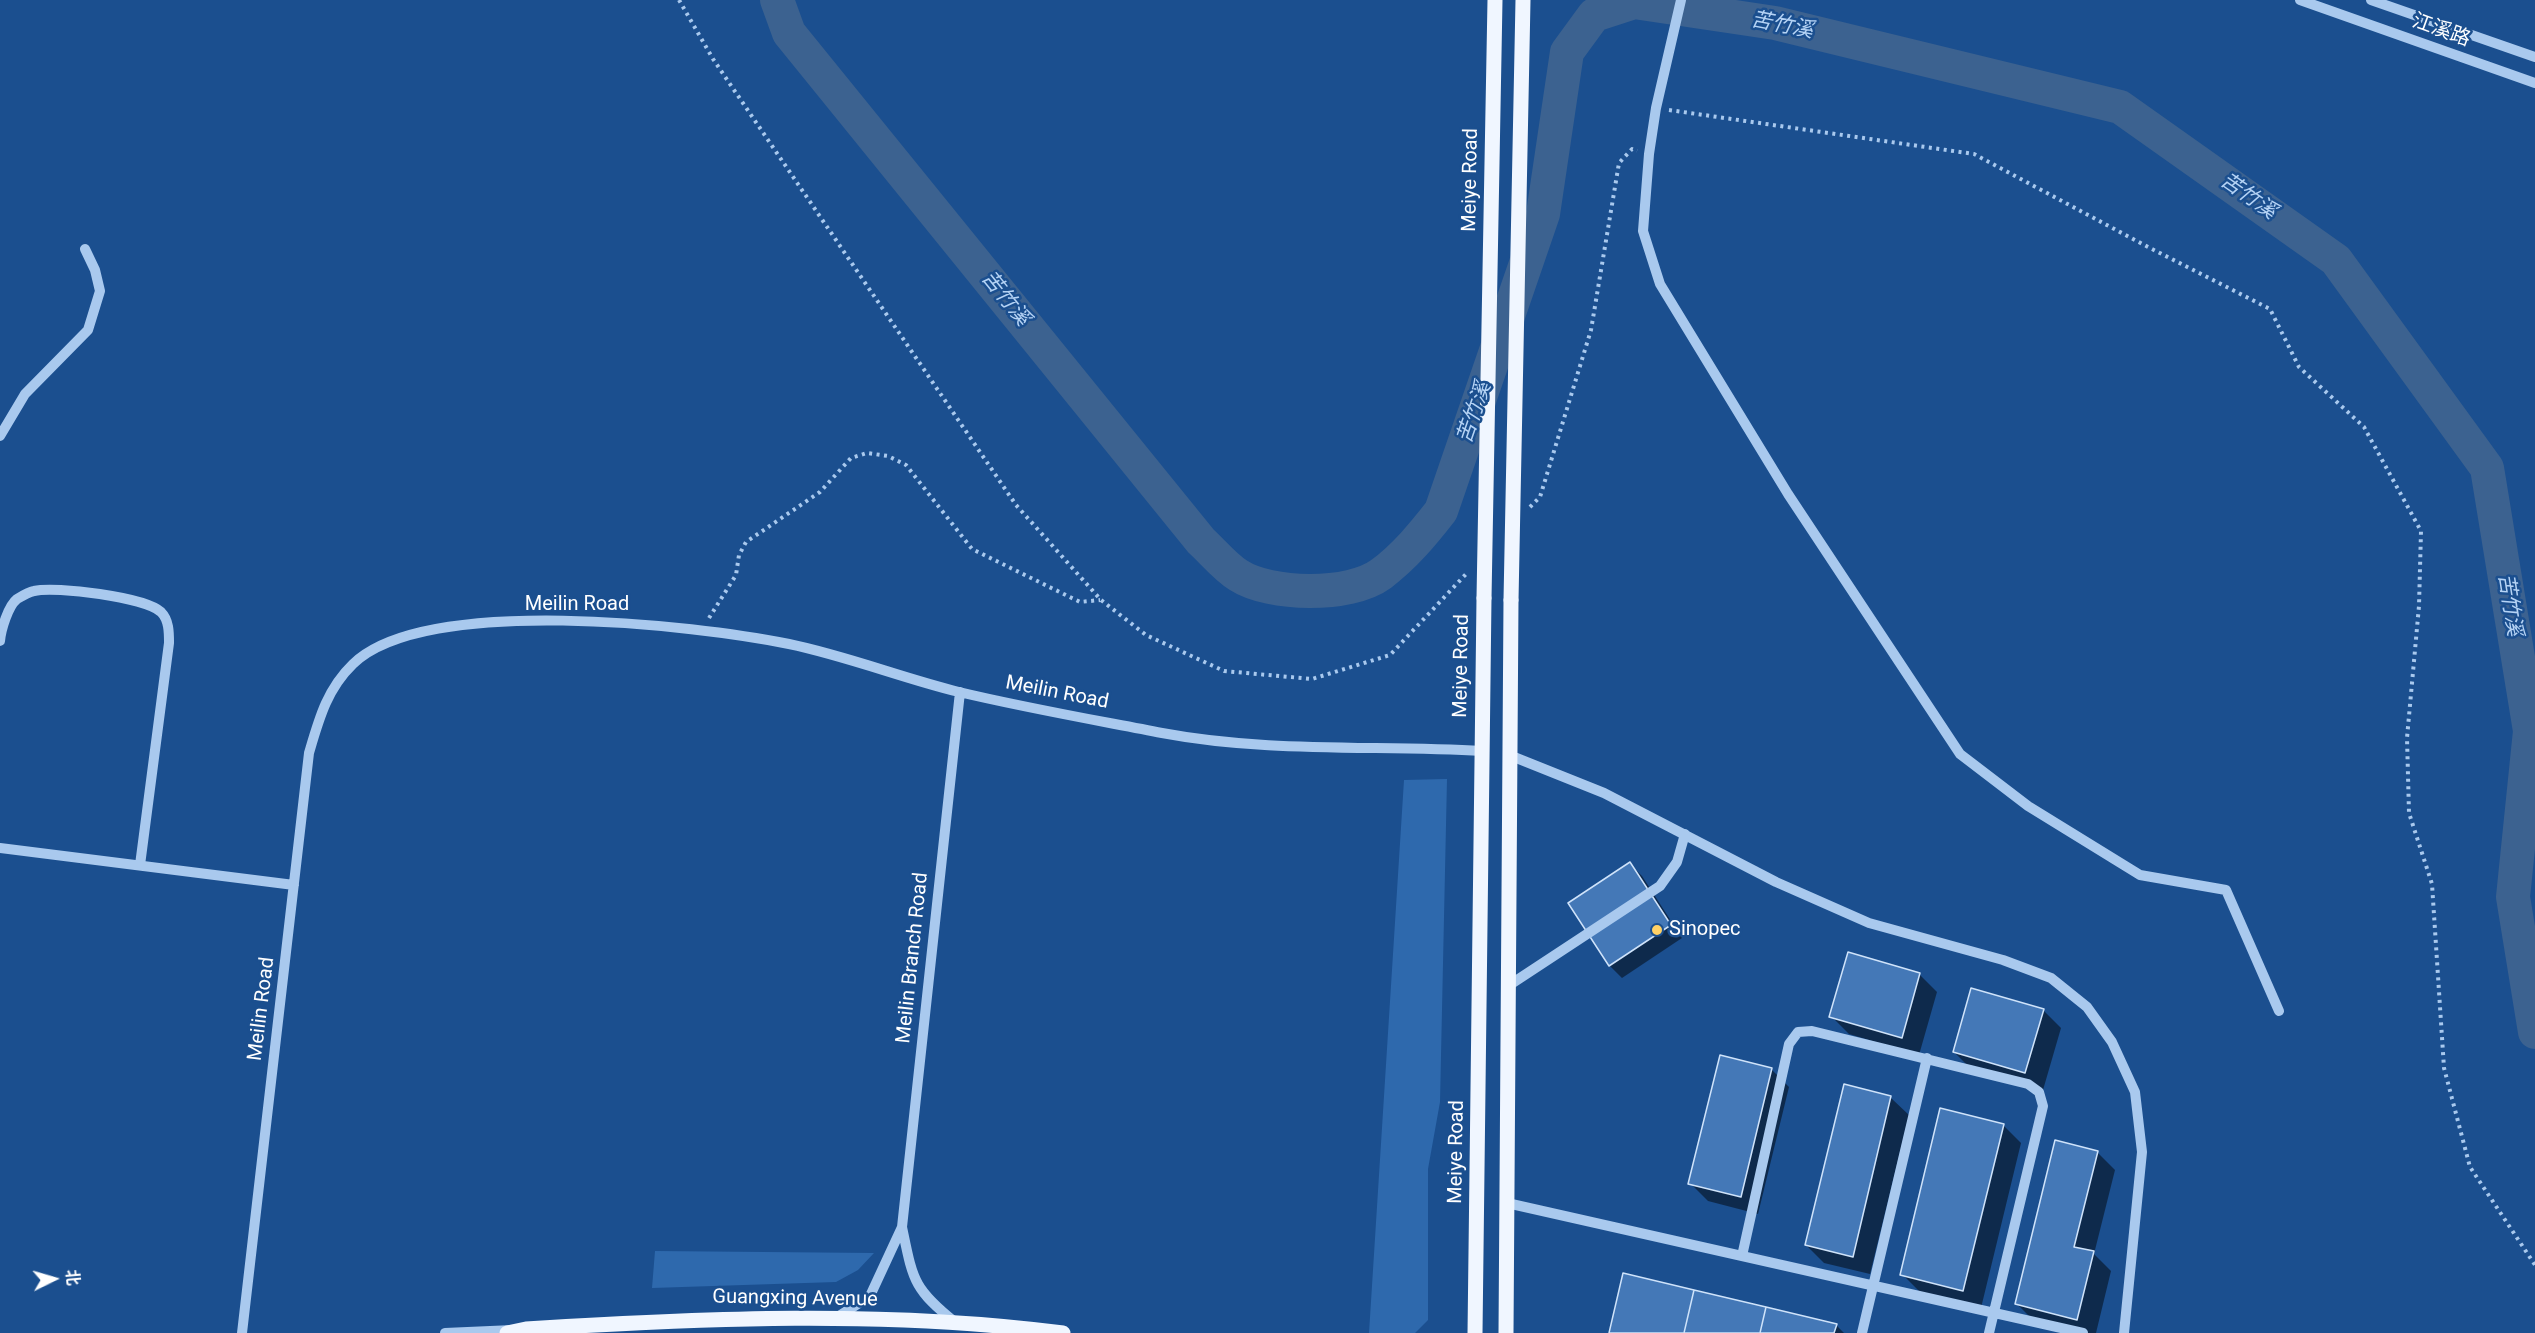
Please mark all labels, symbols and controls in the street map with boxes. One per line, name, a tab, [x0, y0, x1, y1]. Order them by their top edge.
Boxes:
water label: 苦竹溪	[1749, 8, 1815, 44]
street label: 江溪路	[2409, 9, 2473, 53]
street label: Meiye Road	[1458, 128, 1484, 232]
water label: 苦竹溪	[2215, 169, 2281, 225]
water label: 苦竹溪	[975, 267, 1035, 331]
water label: 苦竹溪	[1453, 379, 1497, 447]
water label: 苦竹溪	[2492, 572, 2526, 638]
street label: Meilin Road	[525, 593, 629, 617]
street label: Meiye Road	[1449, 614, 1475, 718]
street label: Meilin Road	[1003, 671, 1111, 715]
street label: Meilin Branch Road	[892, 871, 934, 1045]
place label: Sinopec	[1669, 918, 1740, 942]
marker: Sinopec	[1650, 923, 1664, 937]
street label: Meilin Road	[244, 956, 280, 1062]
street label: Meiye Road	[1444, 1100, 1470, 1204]
north arrow	[24, 1249, 84, 1309]
text: 北	[62, 1269, 83, 1286]
street label: Guangxing Avenue	[712, 1286, 878, 1312]

